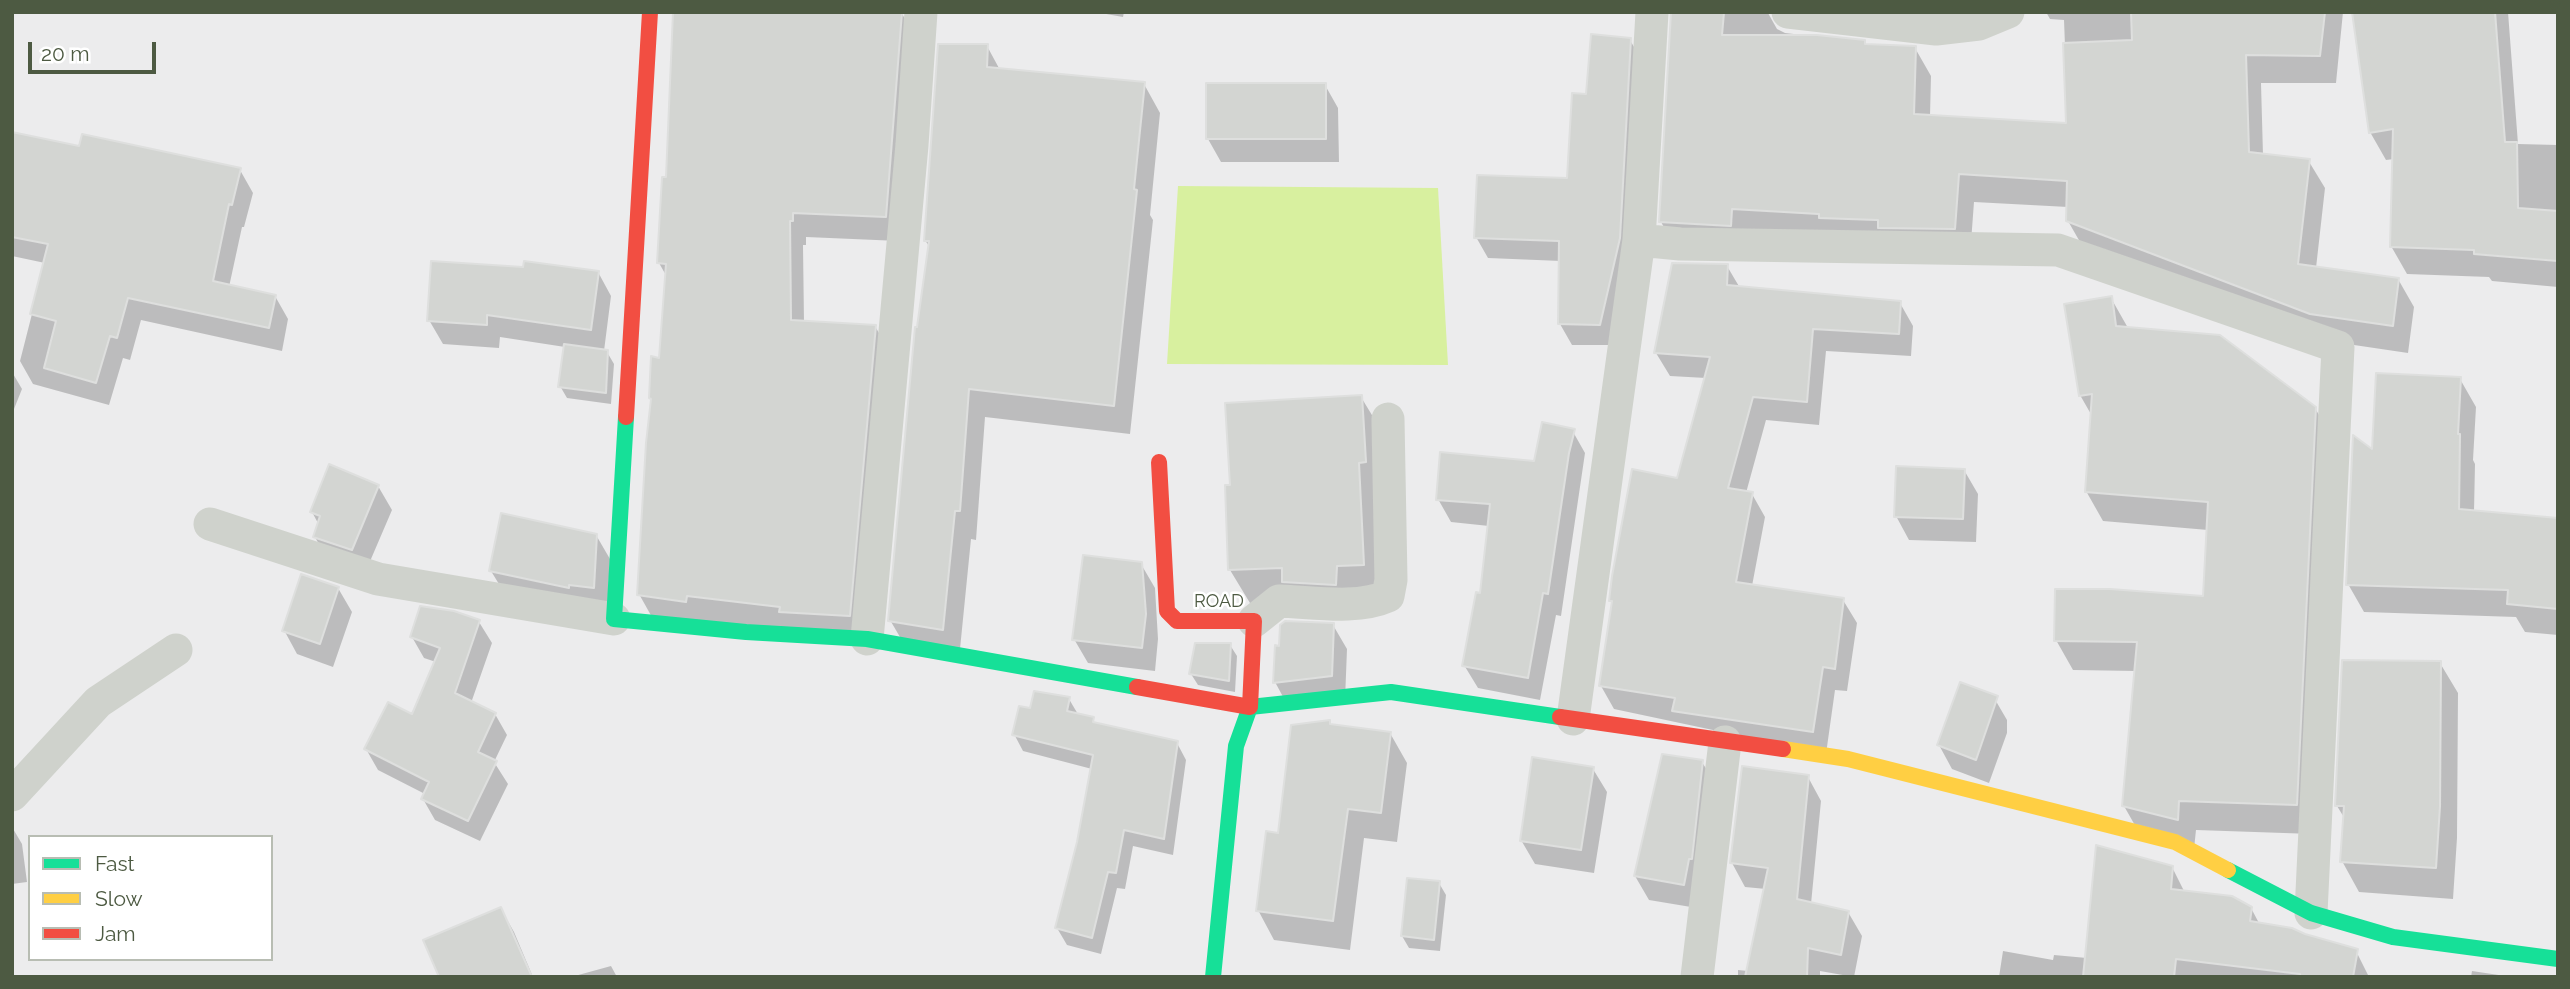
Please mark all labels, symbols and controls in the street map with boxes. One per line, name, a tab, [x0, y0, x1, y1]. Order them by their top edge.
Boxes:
scale bar	[32, 28, 159, 72]
text: 20 m	[41, 41, 89, 66]
street label: ROAD	[1194, 591, 1244, 613]
legend	[28, 835, 273, 961]
text: Fast	[95, 851, 135, 876]
text: Slow	[95, 886, 143, 911]
text: Jam	[95, 921, 136, 946]

